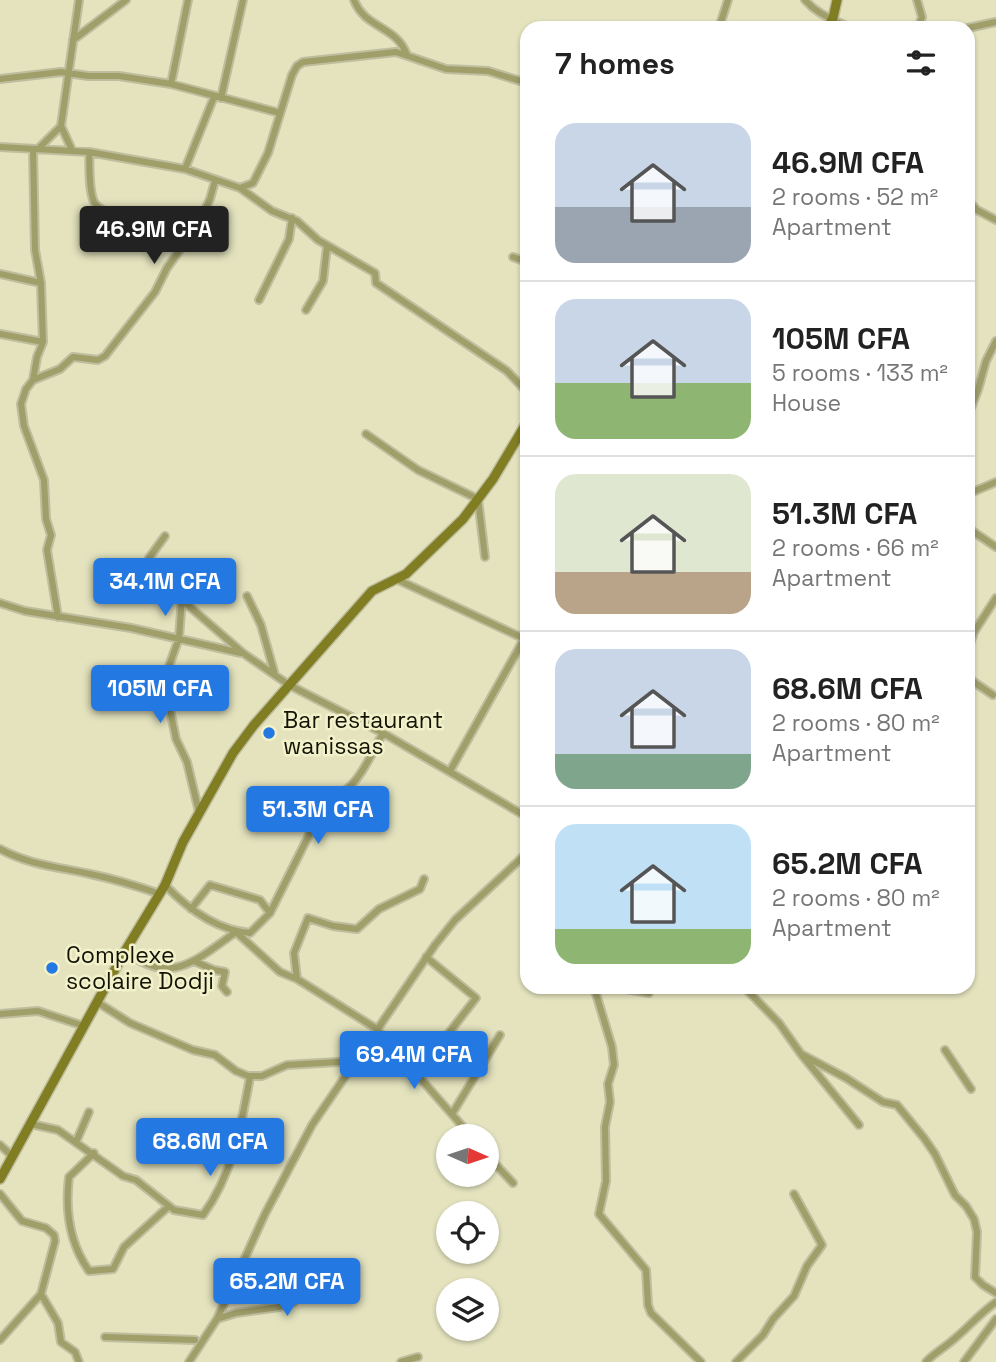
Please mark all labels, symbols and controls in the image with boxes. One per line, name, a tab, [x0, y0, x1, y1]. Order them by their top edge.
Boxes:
text: 7 homes	[555, 44, 675, 83]
icon: filters	[902, 44, 940, 82]
text: 46.9M CFA	[772, 143, 924, 182]
icon: home	[611, 151, 695, 235]
text: 2 rooms · 52 m²	[772, 182, 938, 212]
pin: 46.9M CFA	[74, 206, 234, 266]
text: Apartment	[772, 212, 892, 242]
text: 46.9M CFA	[96, 214, 212, 244]
text: 105M CFA	[772, 319, 910, 358]
icon: home	[611, 327, 695, 411]
text: 5 rooms · 133 m²	[772, 358, 948, 388]
text: House	[772, 388, 841, 418]
text: 51.3M CFA	[772, 494, 917, 533]
icon: home	[611, 502, 695, 586]
text: 2 rooms · 66 m²	[772, 533, 939, 563]
pin: 34.1M CFA	[85, 558, 245, 618]
text: Apartment	[772, 563, 892, 593]
text: 34.1M CFA	[109, 566, 221, 596]
pin: 105M CFA	[88, 666, 232, 725]
text: 68.6M CFA	[772, 669, 923, 708]
text: 105M CFA	[107, 673, 213, 703]
icon: home	[611, 677, 695, 761]
place label: Bar restaurant wanissas	[283, 705, 443, 761]
text: 2 rooms · 80 m²	[772, 708, 940, 738]
marker: Bar restaurant wanissas	[261, 725, 277, 741]
text: Apartment	[772, 738, 892, 768]
pin: 51.3M CFA	[238, 786, 398, 846]
text: 51.3M CFA	[262, 794, 374, 824]
text: 65.2M CFA	[772, 844, 922, 883]
icon: home	[611, 852, 695, 936]
text: 2 rooms · 80 m²	[772, 883, 940, 913]
text: Apartment	[772, 913, 892, 943]
place label: Complexe scolaire Dodji	[66, 940, 214, 996]
marker: Complexe scolaire Dodji	[44, 960, 60, 976]
pin: 69.4M CFA	[334, 1032, 494, 1091]
text: 69.4M CFA	[356, 1039, 472, 1069]
pin: 68.6M CFA	[130, 1118, 290, 1178]
north arrow	[436, 1124, 499, 1186]
map controls	[436, 1124, 499, 1341]
text: 68.6M CFA	[152, 1126, 268, 1156]
button: locate	[436, 1201, 499, 1264]
pin: 65.2M CFA	[207, 1258, 367, 1318]
text: 65.2M CFA	[229, 1266, 345, 1296]
button: layers	[436, 1278, 499, 1341]

